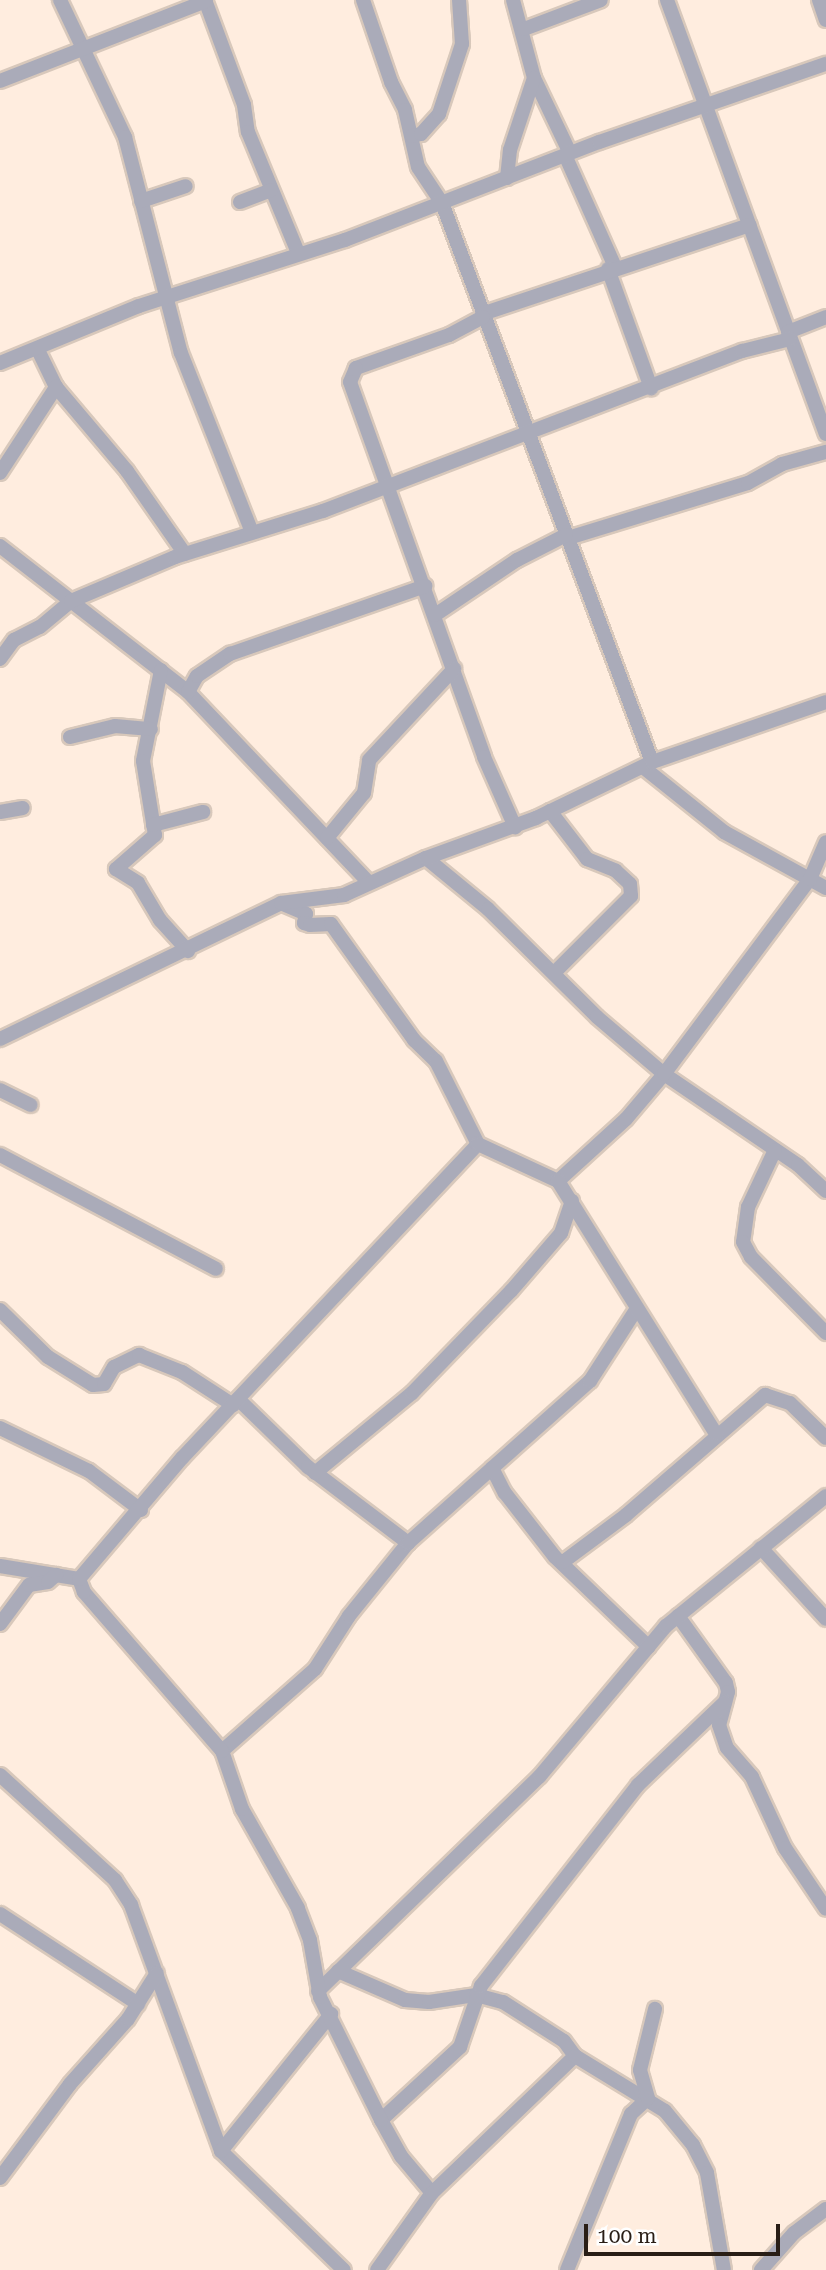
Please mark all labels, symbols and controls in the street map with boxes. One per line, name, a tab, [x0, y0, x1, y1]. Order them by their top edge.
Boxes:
scale bar	[588, 2210, 784, 2254]
text: 100 m	[597, 2224, 657, 2248]

